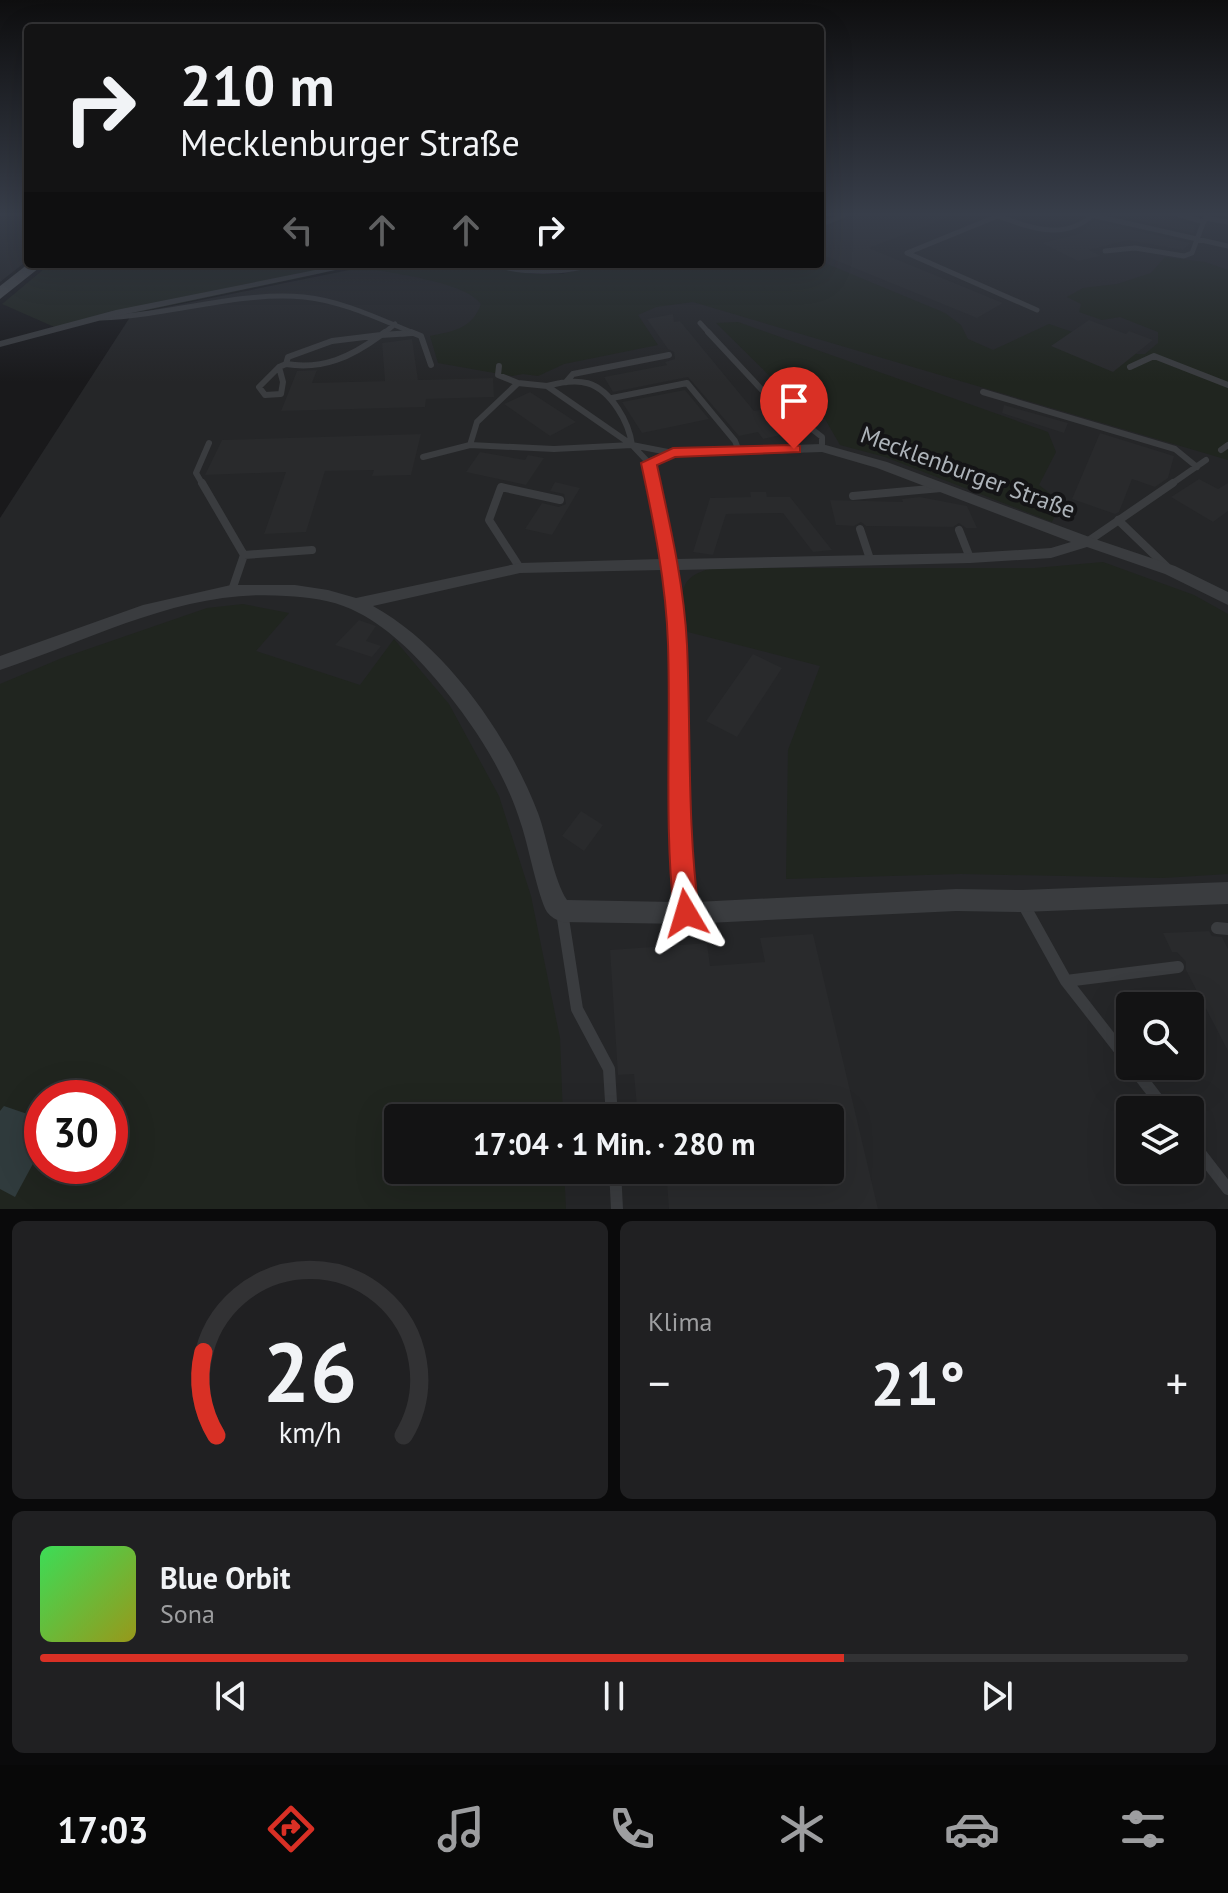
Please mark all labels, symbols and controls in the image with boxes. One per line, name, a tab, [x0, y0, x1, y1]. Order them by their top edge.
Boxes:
text: 210 m	[180, 49, 335, 121]
icon: right	[48, 56, 152, 160]
text: Mecklenburger Straße	[180, 119, 520, 166]
icon: left	[276, 208, 320, 252]
icon: ahead	[360, 208, 404, 252]
icon: ahead	[444, 208, 488, 252]
icon: right	[528, 208, 572, 252]
pin	[760, 367, 828, 449]
icon: arrive	[772, 379, 816, 423]
street label: Mecklenburger Straße	[856, 419, 1080, 525]
position arrow	[644, 871, 728, 955]
map controls	[1116, 992, 1204, 1184]
button: search	[1116, 992, 1204, 1080]
speed limit sign: 30	[24, 1080, 128, 1184]
button: layers	[1116, 1096, 1204, 1184]
text: 17:04 · 1 Min. · 280 m	[473, 1124, 755, 1163]
text: Klima	[648, 1305, 712, 1338]
text: 26	[263, 1317, 357, 1425]
text: 21°	[871, 1344, 965, 1422]
text: −	[648, 1354, 670, 1411]
text: +	[1166, 1354, 1188, 1411]
text: km/h	[279, 1414, 341, 1451]
text: Blue Orbit	[160, 1558, 290, 1597]
text: Sona	[160, 1597, 215, 1630]
icon: previous	[209, 1674, 253, 1718]
icon: pause	[592, 1674, 636, 1718]
icon: next	[975, 1674, 1019, 1718]
icon: directions	[263, 1801, 319, 1857]
icon: music	[433, 1801, 489, 1857]
icon: phone	[604, 1801, 660, 1857]
icon: climate	[774, 1801, 830, 1857]
icon: car	[944, 1801, 1000, 1857]
icon: filters	[1115, 1801, 1171, 1857]
text: 17:03	[57, 1806, 149, 1853]

